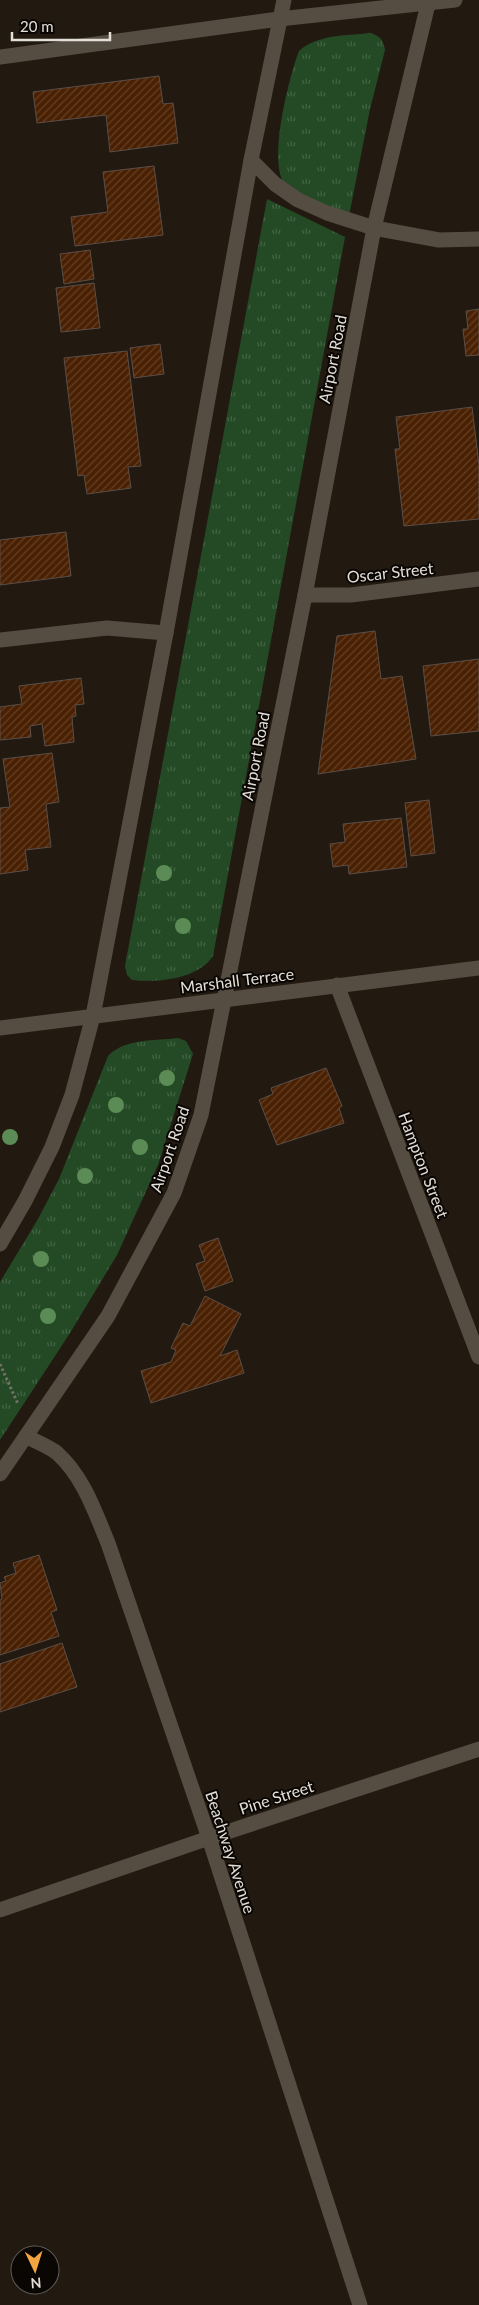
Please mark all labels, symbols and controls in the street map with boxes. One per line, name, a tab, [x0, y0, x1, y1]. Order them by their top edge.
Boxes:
scale bar	[12, 10, 110, 42]
text: 20 m	[20, 17, 54, 35]
street label: Airport Road	[314, 313, 350, 405]
street label: Oscar Street	[346, 558, 434, 586]
street label: Airport Road	[237, 710, 273, 802]
street label: Marshall Terrace	[179, 964, 295, 996]
street label: Airport Road	[145, 1104, 193, 1194]
street label: Hampton Street	[395, 1109, 453, 1221]
street label: Pine Street	[236, 1776, 316, 1818]
street label: Beachway Avenue	[202, 1788, 260, 1916]
north arrow	[10, 2245, 60, 2295]
text: N	[30, 2275, 42, 2292]

